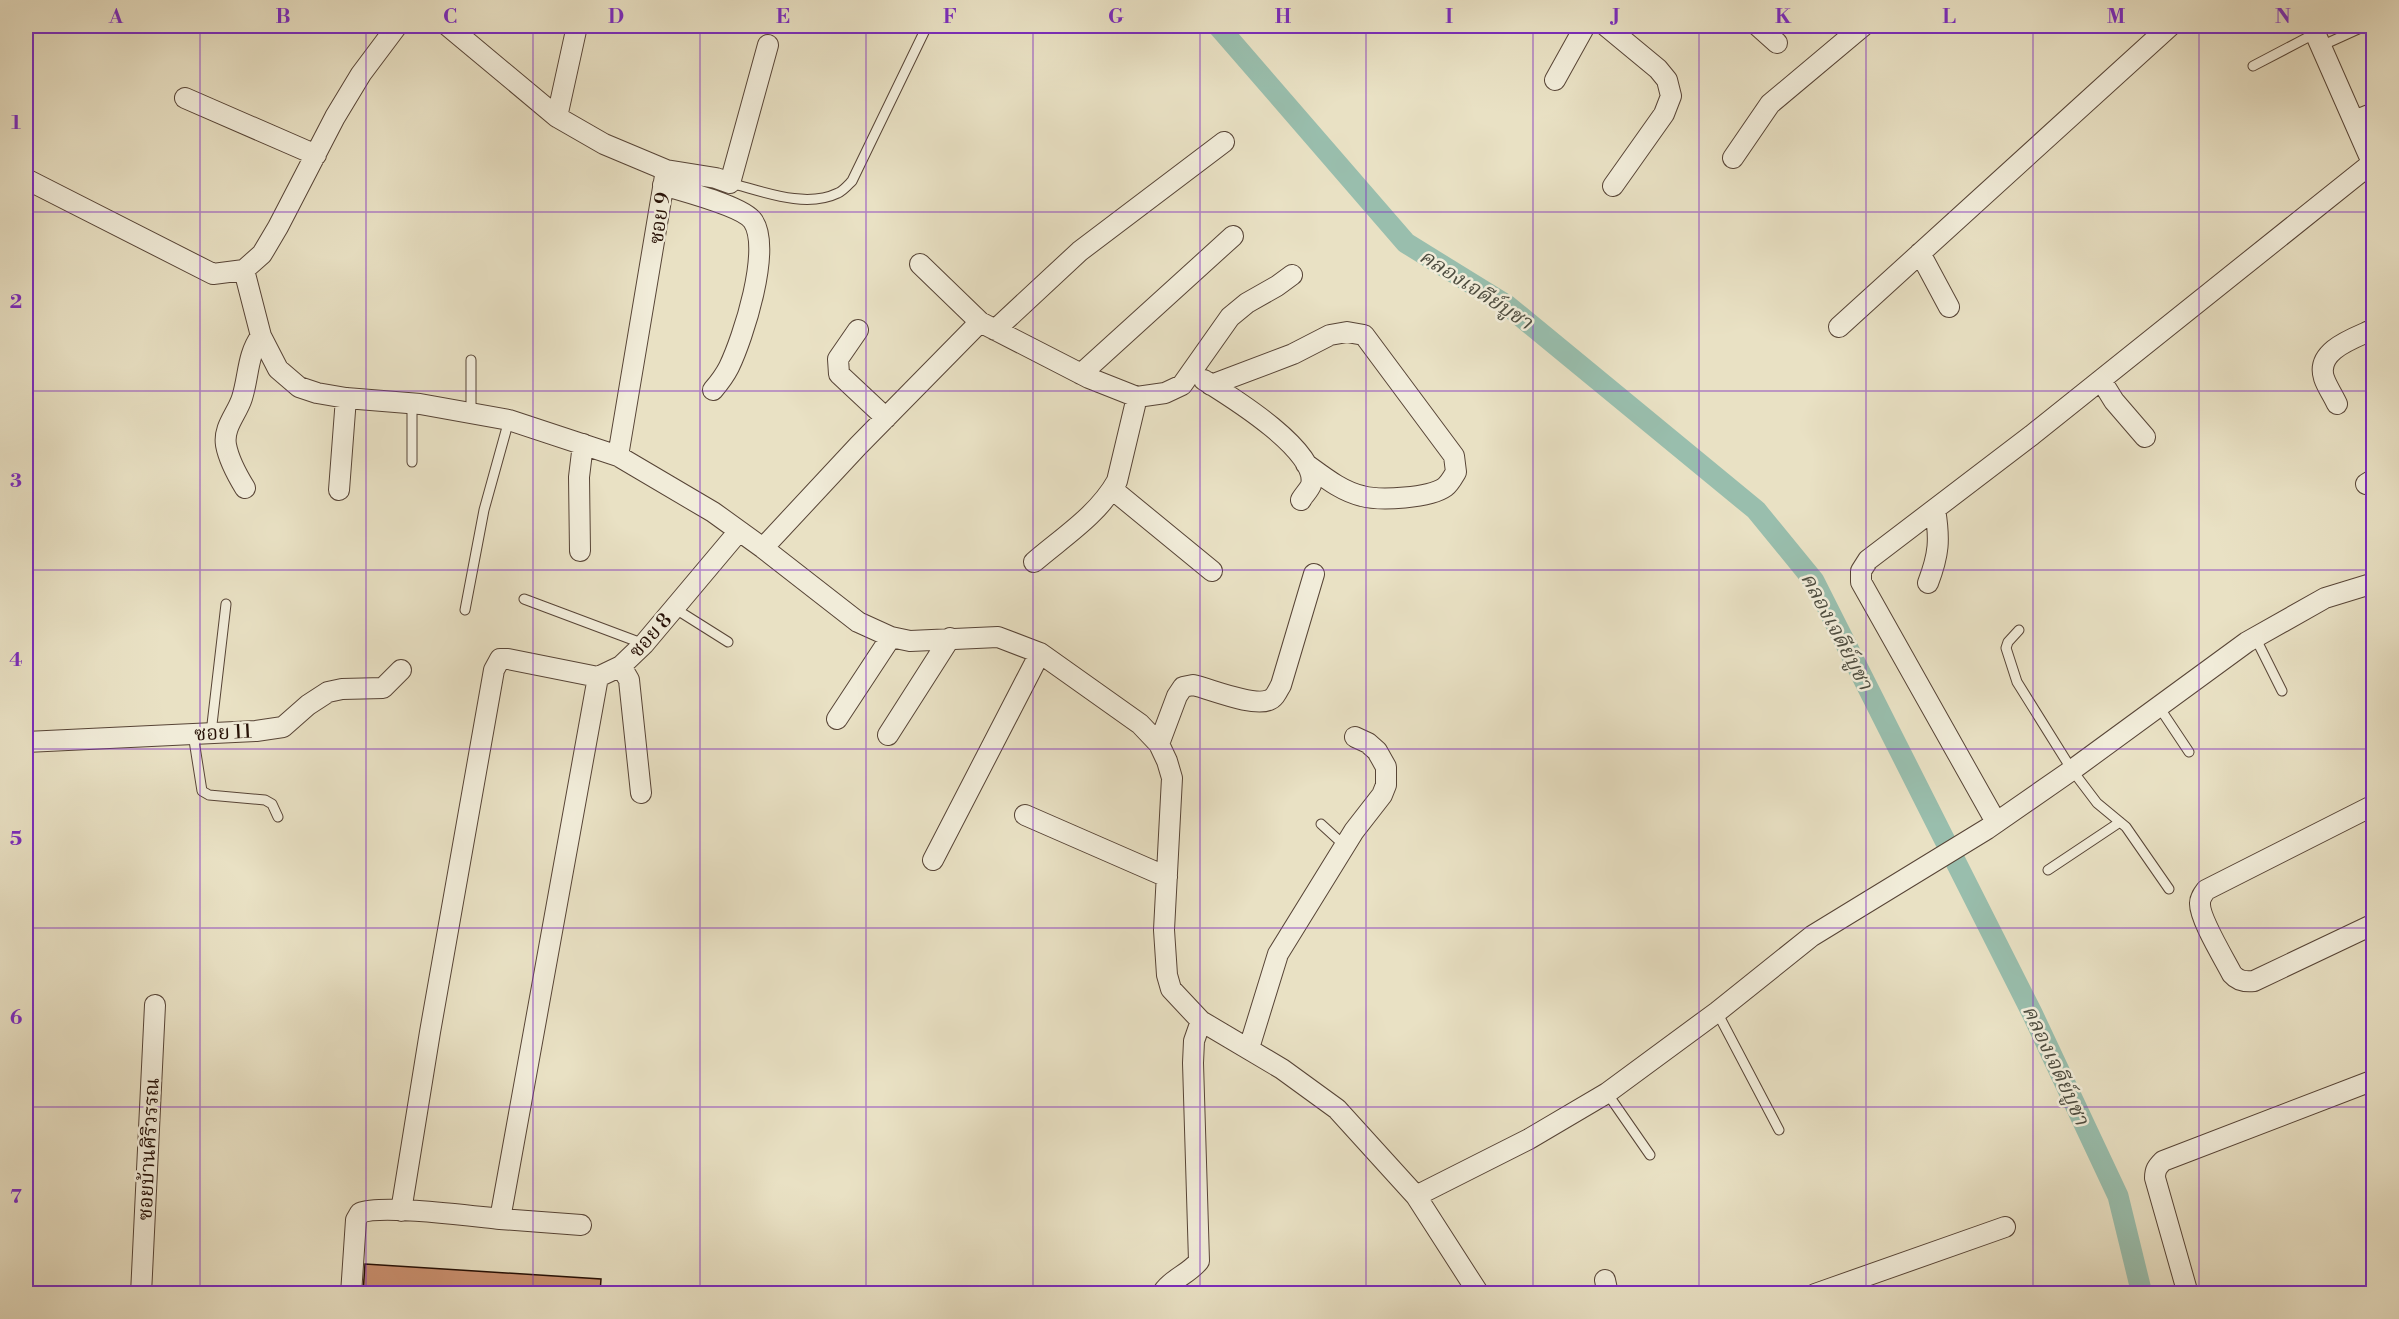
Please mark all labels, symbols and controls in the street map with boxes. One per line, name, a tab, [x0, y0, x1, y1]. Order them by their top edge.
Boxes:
text: A	[108, 5, 124, 30]
text: B	[275, 5, 291, 30]
text: C	[443, 5, 457, 30]
text: D	[608, 5, 624, 30]
text: E	[776, 5, 790, 30]
text: F	[943, 5, 957, 30]
text: G	[1108, 5, 1124, 30]
text: H	[1275, 5, 1292, 30]
text: I	[1445, 5, 1453, 30]
text: J	[1609, 5, 1620, 30]
text: K	[1775, 5, 1792, 30]
text: L	[1942, 5, 1956, 30]
text: M	[2107, 5, 2126, 30]
text: N	[2275, 5, 2291, 30]
text: 1	[11, 111, 21, 136]
street label: ซอย 9	[644, 191, 676, 246]
water label: คลองเจดีย์บูชา	[1414, 244, 1537, 336]
text: 2	[10, 290, 22, 315]
text: 3	[10, 469, 22, 494]
water label: คลองเจดีย์บูชา	[1794, 568, 1878, 695]
street label: ซอย 8	[624, 608, 678, 664]
text: 4	[9, 648, 23, 673]
street label: ซอย 11	[194, 719, 253, 747]
text: 5	[10, 827, 22, 852]
water label: คลองเจดีย์บูชา	[2016, 1001, 2094, 1130]
text: 6	[10, 1006, 23, 1031]
street label: ซอยบ้านศิริวรรณ	[133, 1077, 166, 1221]
text: 7	[10, 1185, 22, 1210]

